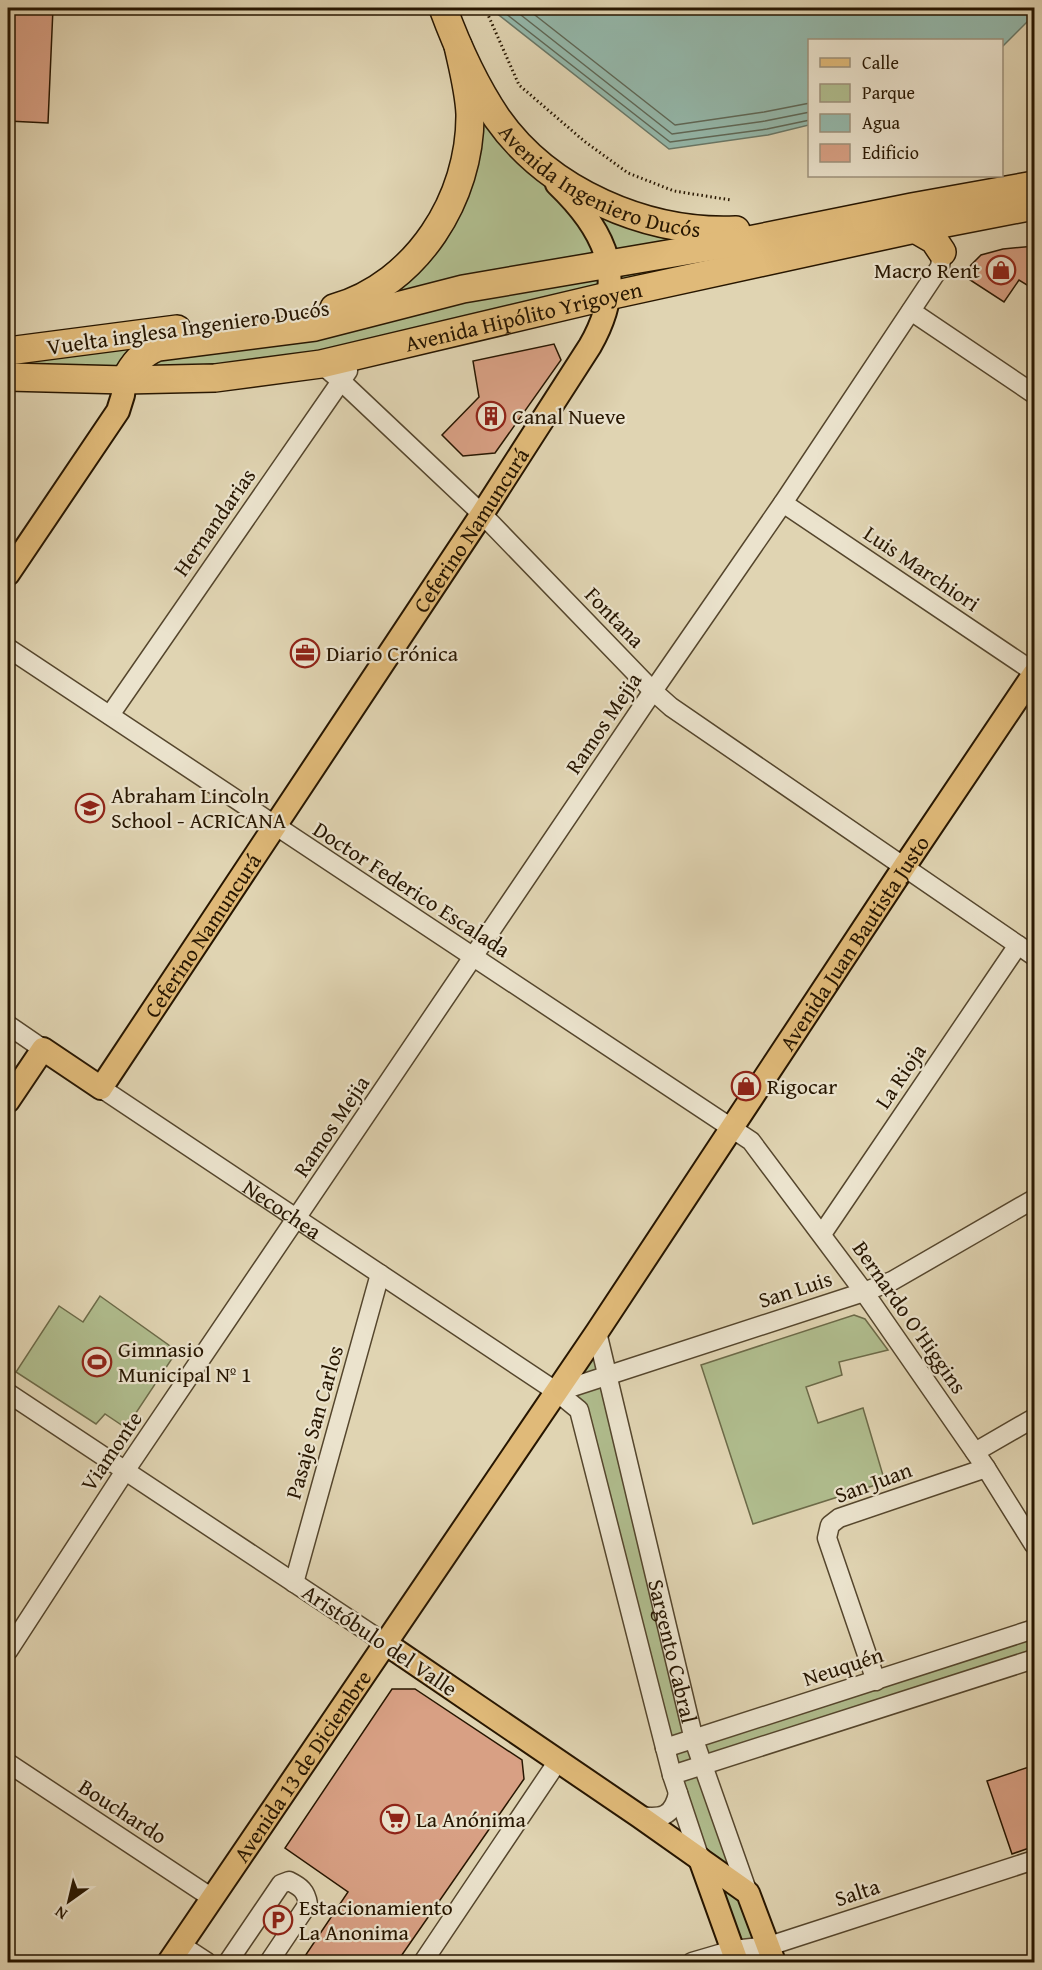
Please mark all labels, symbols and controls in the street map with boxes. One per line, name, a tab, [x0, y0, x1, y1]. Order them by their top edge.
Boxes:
legend	[808, 39, 1003, 177]
text: Calle	[862, 49, 899, 76]
text: Parque	[862, 79, 915, 106]
text: Agua	[862, 109, 901, 136]
street label: Avenida Ingeniero Ducós	[491, 117, 702, 245]
text: Edificio	[862, 139, 919, 166]
place label: Macro Rent	[874, 254, 980, 286]
shop icon: Macro Rent	[985, 254, 1017, 286]
street label: Avenida Hipólito Yrigoyen	[402, 273, 646, 360]
street label: Vuelta inglesa Ingeniero Ducós	[45, 291, 331, 363]
building icon: Canal Nueve	[475, 400, 507, 432]
place label: Canal Nueve	[512, 400, 626, 432]
street label: Ceferino Namuncurá	[405, 441, 537, 619]
street label: Hernandarias	[165, 461, 263, 583]
street label: Luis Marchiori	[858, 517, 986, 619]
street label: Fontana	[578, 579, 653, 655]
office icon: Diario Crónica	[289, 637, 321, 669]
place label: Diario Crónica	[326, 637, 459, 669]
street label: Ramos Mejia	[557, 665, 649, 780]
place label: Abraham Lincoln School - ACRICANA	[111, 779, 287, 836]
school or university icon: Abraham Lincoln School - ACRICANA	[74, 792, 106, 824]
street label: Doctor Federico Escalada	[307, 813, 517, 965]
street label: Avenida Juan Bautista Justo	[771, 829, 937, 1057]
street label: Ceferino Namuncurá	[136, 846, 269, 1024]
street label: La Rioja	[867, 1037, 934, 1115]
street label: Ramos Mejia	[285, 1068, 377, 1183]
shop icon: Rigocar	[730, 1070, 762, 1102]
place label: Rigocar	[767, 1070, 837, 1102]
street label: Necochea	[237, 1171, 328, 1247]
street label: Bernardo O'Higgins	[845, 1234, 975, 1400]
street label: San Luis	[754, 1262, 836, 1316]
place label: Gimnasio Municipal Nº 1	[118, 1333, 252, 1390]
street label: Pasaje San Carlos	[277, 1341, 351, 1503]
sports icon: Gimnasio Municipal Nº 1	[81, 1346, 113, 1378]
street label: Viamonte	[72, 1404, 150, 1498]
street label: San Juan	[830, 1453, 917, 1511]
street label: Aristóbulo del Valle	[296, 1576, 464, 1704]
street label: Sargento Cabral	[640, 1576, 705, 1726]
street label: Neuquén	[799, 1638, 888, 1694]
street label: Avenida 13 de Diciembre	[225, 1664, 379, 1868]
street label: Bouchardo	[73, 1770, 173, 1852]
supermarket icon: La Anónima	[379, 1803, 411, 1835]
place label: La Anónima	[416, 1803, 526, 1835]
street label: Salta	[830, 1870, 884, 1914]
north arrow	[39, 1871, 99, 1931]
place label: Estacionamiento La Anonima	[299, 1891, 453, 1948]
text: N	[49, 1900, 72, 1926]
parking icon: Estacionamiento La Anonima	[262, 1904, 294, 1936]

